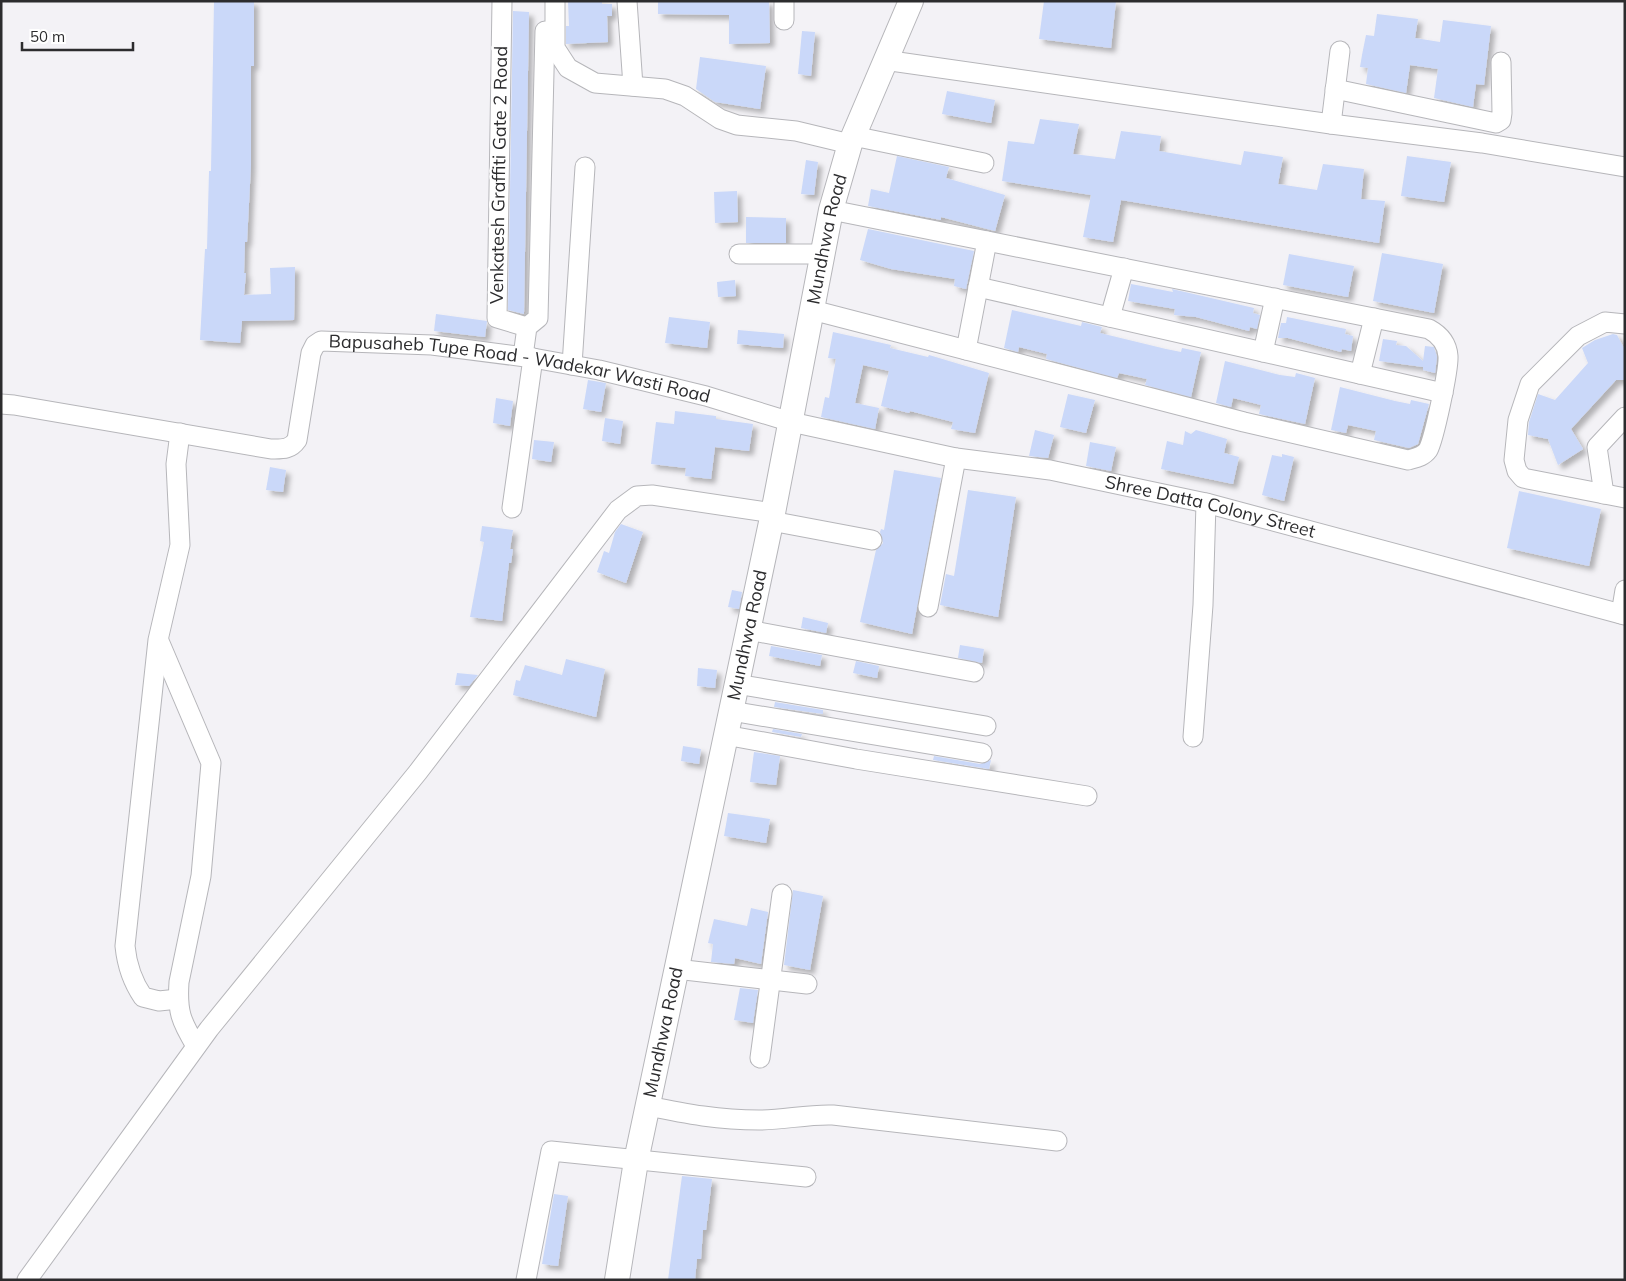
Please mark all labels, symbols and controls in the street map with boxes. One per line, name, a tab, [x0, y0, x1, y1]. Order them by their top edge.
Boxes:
scale bar	[22, 20, 134, 52]
text: 50 m	[30, 27, 65, 46]
street label: Venkatesh Graffiti Gate 2 Road	[485, 46, 512, 304]
street label: Mundhwa Road	[801, 171, 852, 306]
street label: Bapusaheb Tupe Road - Wadekar Wasti Road	[328, 329, 713, 408]
street label: Shree Datta Colony Street	[1103, 470, 1318, 543]
street label: Mundhwa Road	[722, 568, 772, 702]
street label: Mundhwa Road	[638, 965, 688, 1100]

